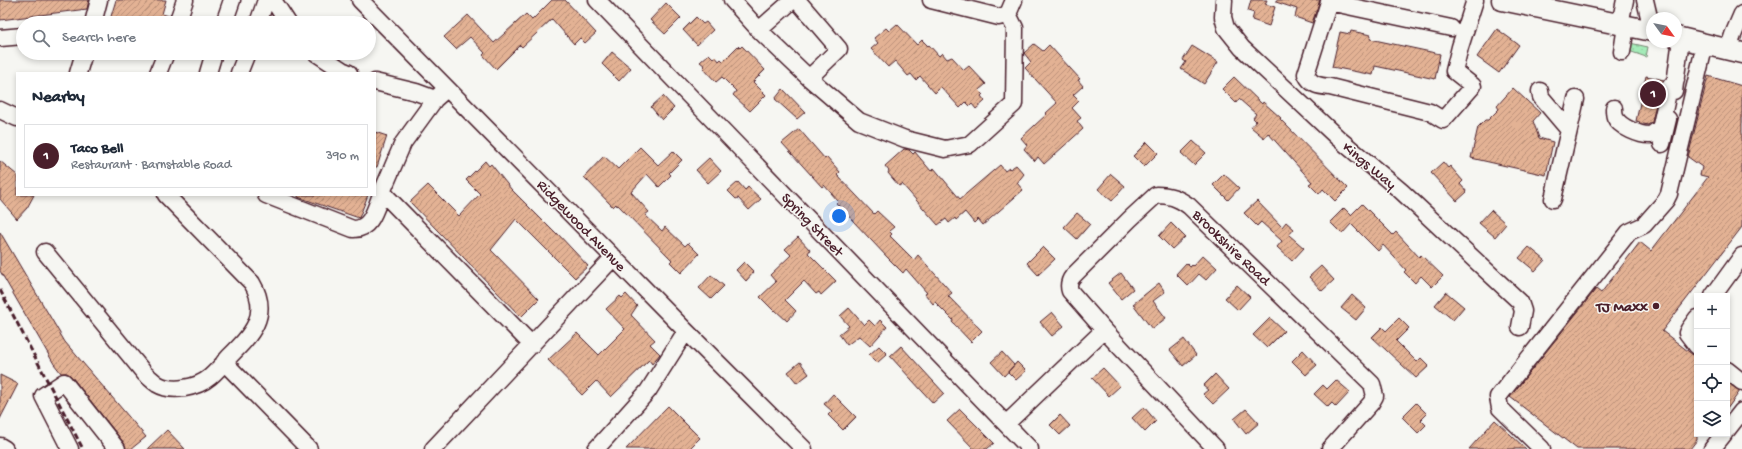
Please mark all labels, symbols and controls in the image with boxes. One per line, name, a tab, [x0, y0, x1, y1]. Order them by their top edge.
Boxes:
north arrow	[1646, 12, 1682, 48]
search box	[16, 16, 376, 60]
icon: search	[30, 27, 52, 49]
text: Search here	[62, 29, 136, 47]
pin: 1	[1640, 79, 1666, 109]
text: Nearby	[32, 88, 85, 108]
street label: Kings Way	[1338, 139, 1400, 195]
text: Taco Bell	[71, 140, 124, 158]
text: 1	[43, 149, 49, 164]
text: 390 m	[326, 149, 359, 164]
text: Restaurant · Barnstable Road	[71, 158, 231, 173]
street label: Ridgewood Avenue	[532, 177, 629, 276]
street label: Spring Street	[777, 190, 848, 263]
your location	[829, 206, 849, 226]
street label: Brookshire Road	[1187, 206, 1274, 291]
map controls	[1694, 293, 1730, 437]
button: +	[1694, 293, 1730, 329]
place label: TJ Maxx	[1595, 299, 1648, 317]
marker: TJ Maxx	[1651, 301, 1661, 311]
button: −	[1694, 329, 1730, 365]
button: locate	[1694, 365, 1730, 401]
button: layers	[1694, 401, 1730, 437]

